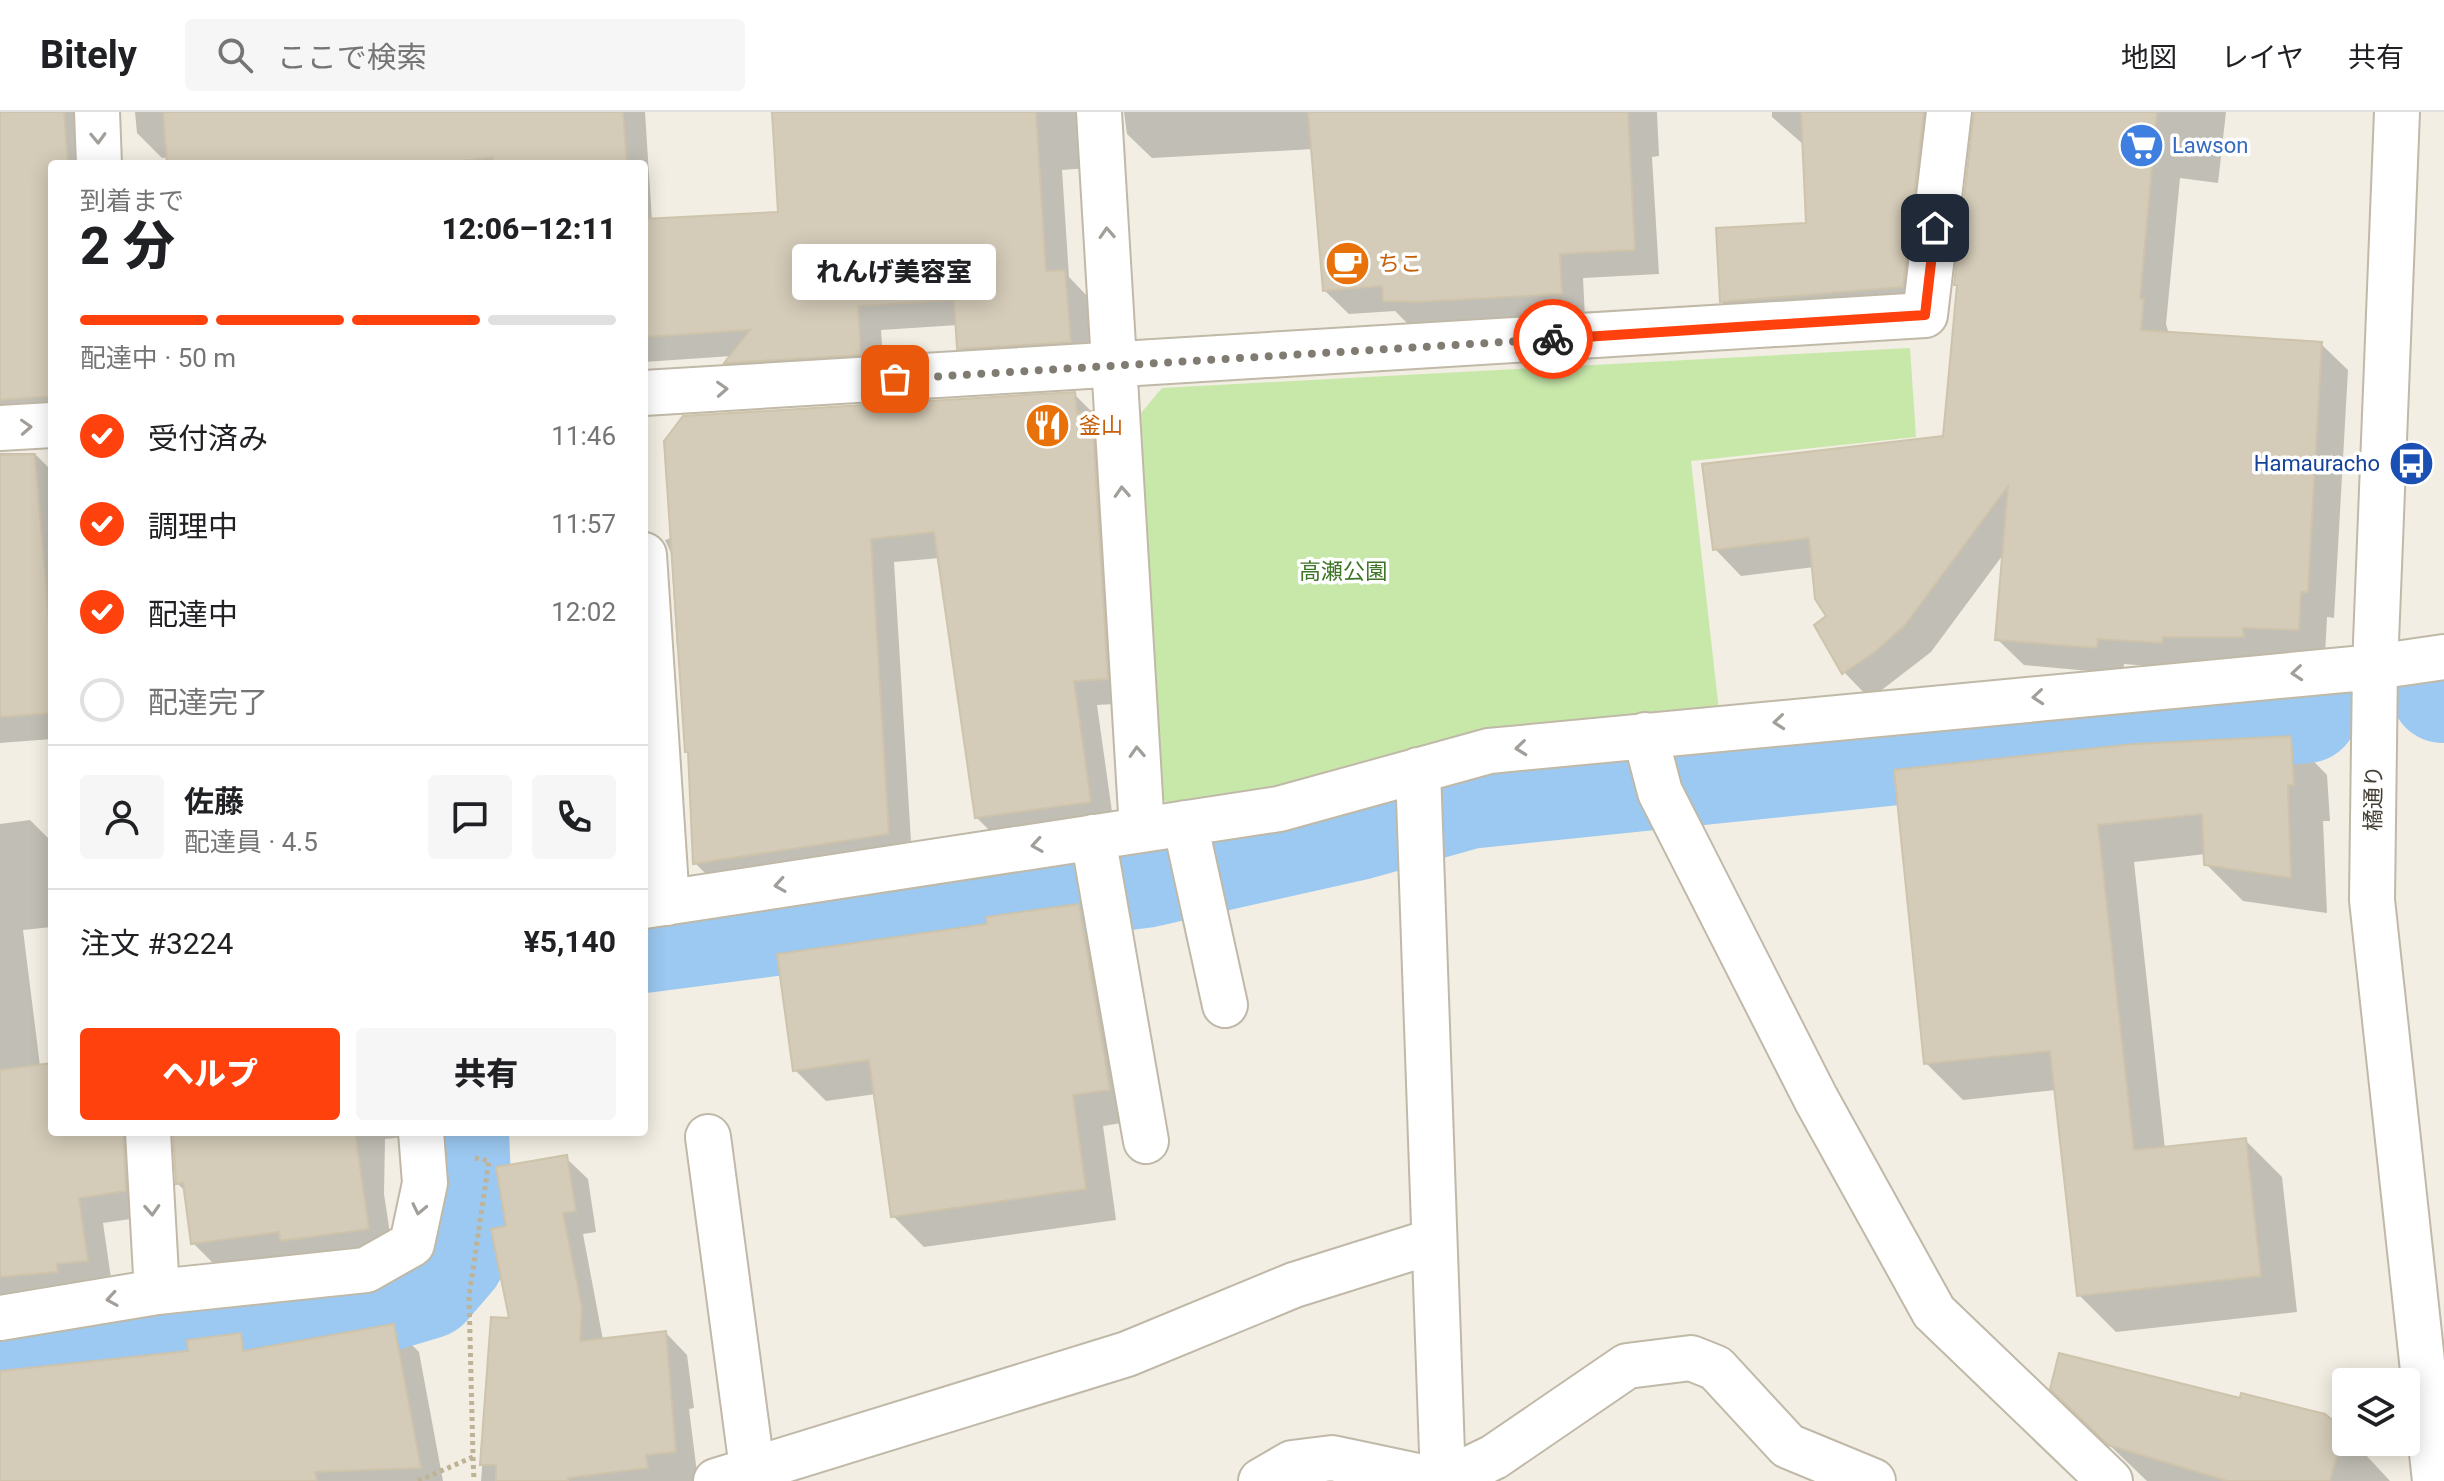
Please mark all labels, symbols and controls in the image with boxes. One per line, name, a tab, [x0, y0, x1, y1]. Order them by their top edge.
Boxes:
search box	[185, 19, 745, 91]
text: Bitely	[40, 33, 137, 77]
icon: search	[213, 33, 257, 77]
text: ここで検索	[277, 40, 427, 75]
text: 地図	[2121, 41, 2177, 74]
text: レイヤ	[2221, 41, 2304, 74]
text: 共有	[2348, 41, 2404, 74]
supermarket icon: Lawson	[2117, 121, 2165, 169]
one-way arrow	[89, 132, 106, 145]
place label: Lawson	[2172, 133, 2248, 158]
text: 到着まで	[80, 186, 184, 216]
pin	[1901, 194, 1969, 262]
icon: home	[1913, 206, 1957, 250]
text: 12:06–12:11	[441, 211, 616, 246]
text: 2 分	[80, 216, 175, 277]
one-way arrow	[1099, 226, 1116, 239]
cafe icon: ちこ	[1323, 239, 1371, 287]
callout: れんげ美容室	[793, 243, 997, 299]
place label: ちこ	[1378, 251, 1422, 276]
text: れんげ美容室	[816, 257, 972, 287]
courier	[1513, 299, 1593, 379]
icon: bike	[1531, 317, 1575, 361]
text: 配達中 · 50 m	[80, 343, 236, 373]
pin	[861, 345, 929, 413]
icon: bag	[873, 357, 917, 401]
one-way arrow	[716, 380, 729, 397]
restaurant icon: 釜山	[1024, 401, 1072, 449]
place label: 釜山	[1079, 413, 1123, 438]
icon: check	[80, 414, 124, 458]
one-way arrow	[20, 419, 33, 436]
text: 受付済み	[148, 421, 268, 456]
text: 11:46	[551, 421, 616, 451]
bus stop icon: Hamauracho	[2387, 439, 2435, 487]
place label: Hamauracho	[2254, 451, 2380, 476]
one-way arrow	[1114, 485, 1131, 498]
icon: check	[80, 502, 124, 546]
text: 調理中	[148, 509, 238, 544]
text: 11:57	[551, 509, 616, 539]
park label: 高瀬公園	[1299, 559, 1387, 584]
icon: check	[80, 590, 124, 634]
text: 配達中	[148, 597, 238, 632]
text: 12:02	[551, 597, 616, 627]
one-way arrow	[2290, 664, 2303, 681]
text: 配達完了	[148, 685, 268, 720]
one-way arrow	[2031, 689, 2044, 706]
one-way arrow	[1772, 713, 1785, 730]
one-way arrow	[1514, 739, 1527, 756]
one-way arrow	[1129, 745, 1146, 758]
street label: 橘通り	[2360, 765, 2387, 831]
button: person	[80, 775, 164, 859]
button: chat	[428, 775, 512, 859]
button: phone	[532, 775, 616, 859]
text: 佐藤	[184, 784, 244, 819]
text: 配達員 · 4.5	[184, 827, 318, 857]
one-way arrow	[1030, 836, 1044, 853]
one-way arrow	[773, 876, 787, 893]
text: ¥5,140	[524, 924, 616, 959]
text: 注文 #3224	[80, 926, 233, 961]
button: ヘルプ	[80, 1028, 340, 1120]
button: 共有	[356, 1028, 616, 1120]
one-way arrow	[411, 1202, 428, 1216]
one-way arrow	[144, 1204, 161, 1217]
one-way arrow	[105, 1290, 119, 1307]
map controls	[2332, 1368, 2420, 1456]
button: layers	[2332, 1368, 2420, 1456]

